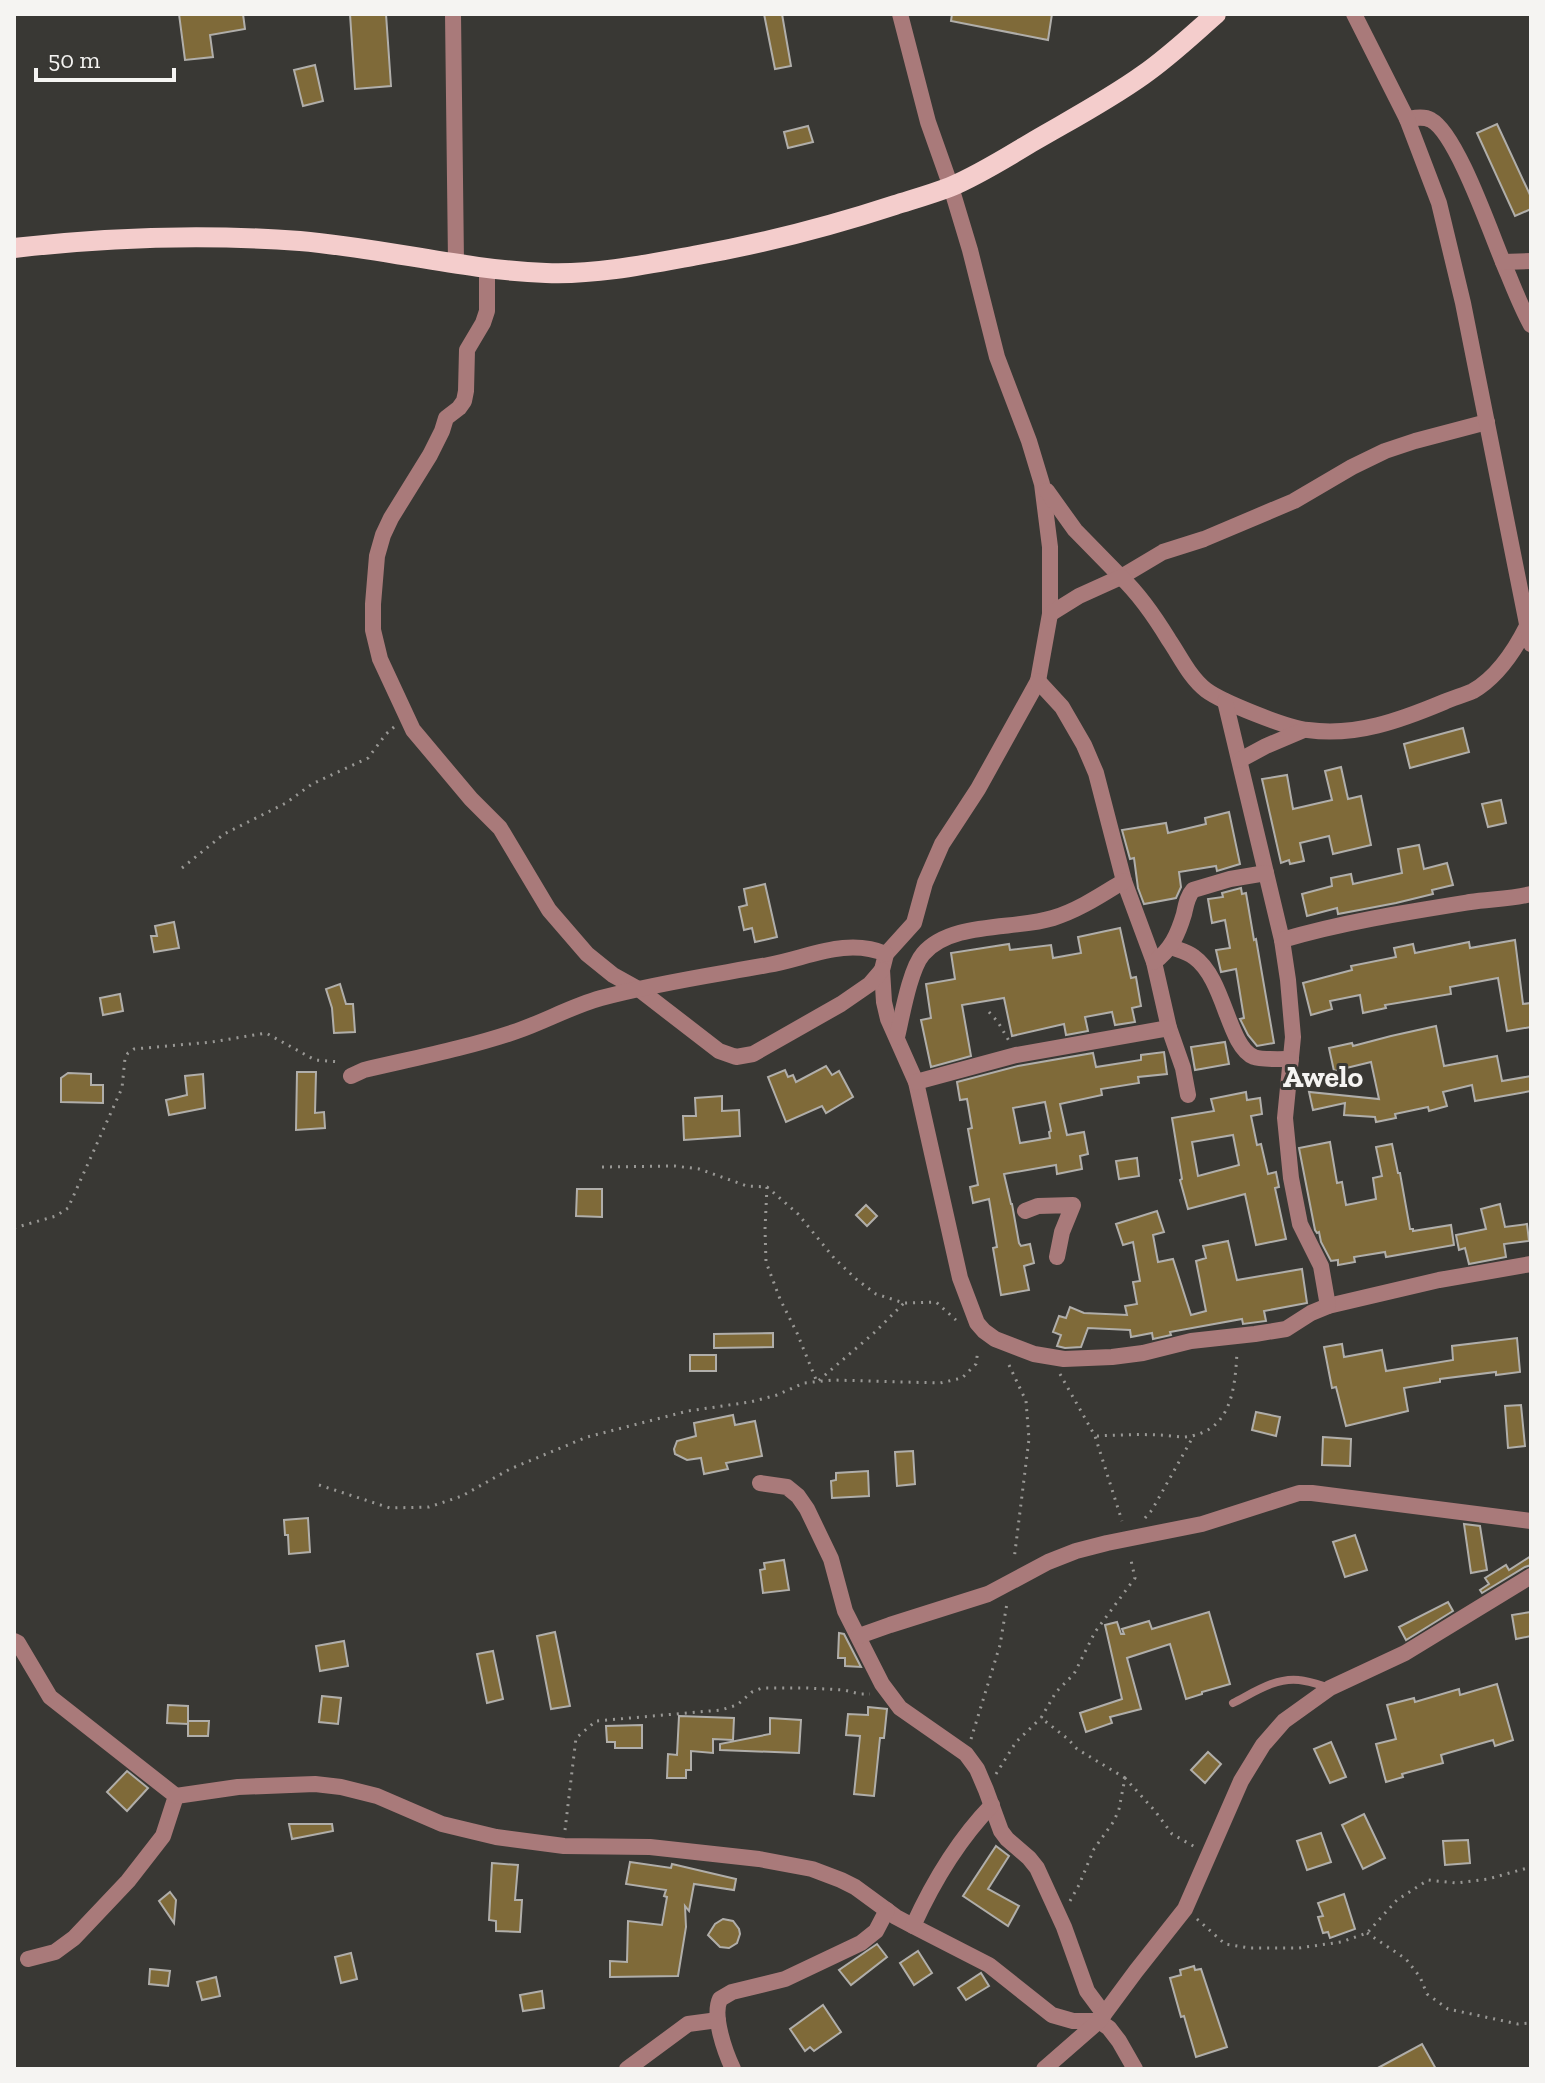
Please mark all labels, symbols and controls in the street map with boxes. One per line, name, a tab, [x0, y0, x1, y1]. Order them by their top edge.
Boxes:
scale bar	[36, 32, 174, 82]
text: 50 m	[48, 45, 101, 74]
district label: Awelo	[1283, 1059, 1364, 1095]

